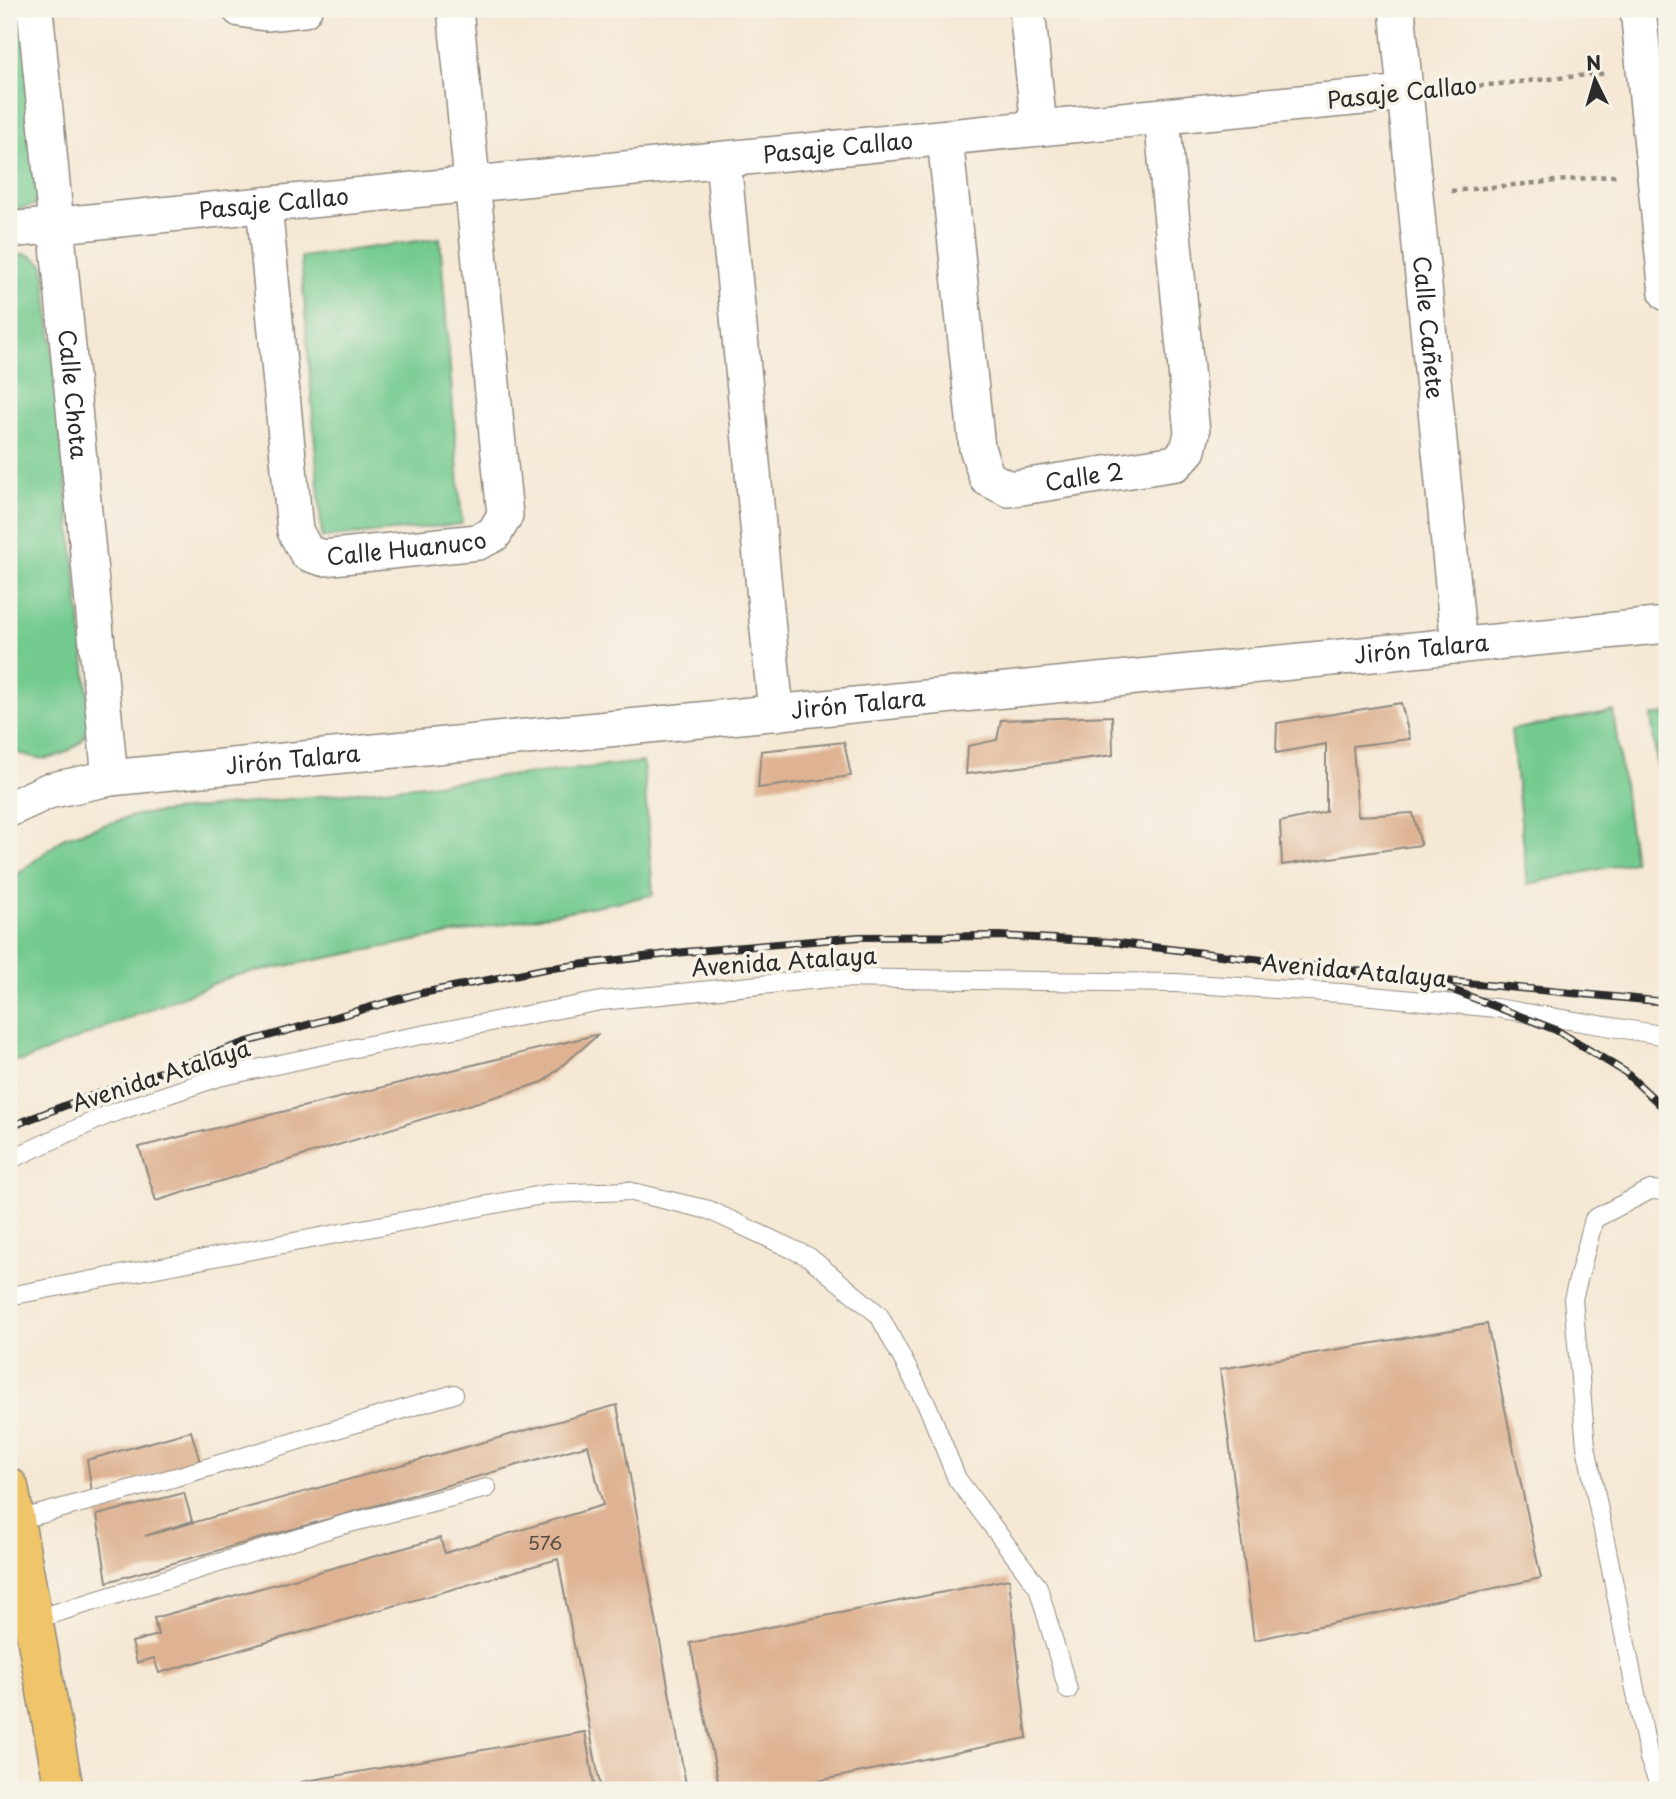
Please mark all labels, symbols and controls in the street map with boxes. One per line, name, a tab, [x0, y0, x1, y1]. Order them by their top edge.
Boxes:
north arrow	[1560, 46, 1630, 116]
text: N	[1585, 47, 1602, 77]
street label: Pasaje Callao	[1325, 66, 1478, 117]
street label: Pasaje Callao	[761, 122, 914, 171]
street label: Pasaje Callao	[197, 177, 350, 227]
street label: Calle Cañete	[1405, 254, 1454, 401]
street label: Calle Chota	[50, 328, 98, 461]
street label: Calle 2	[1042, 452, 1126, 499]
street label: Calle Huanuco	[325, 521, 492, 574]
street label: Jirón Talara	[1352, 624, 1491, 672]
street label: Jirón Talara	[789, 679, 927, 727]
street label: Jirón Talara	[224, 734, 362, 783]
street label: Avenida Atalaya	[690, 937, 878, 984]
street label: Avenida Atalaya	[1260, 944, 1448, 995]
street label: Avenida Atalaya	[67, 1029, 254, 1120]
house number: 576	[528, 1528, 562, 1556]

